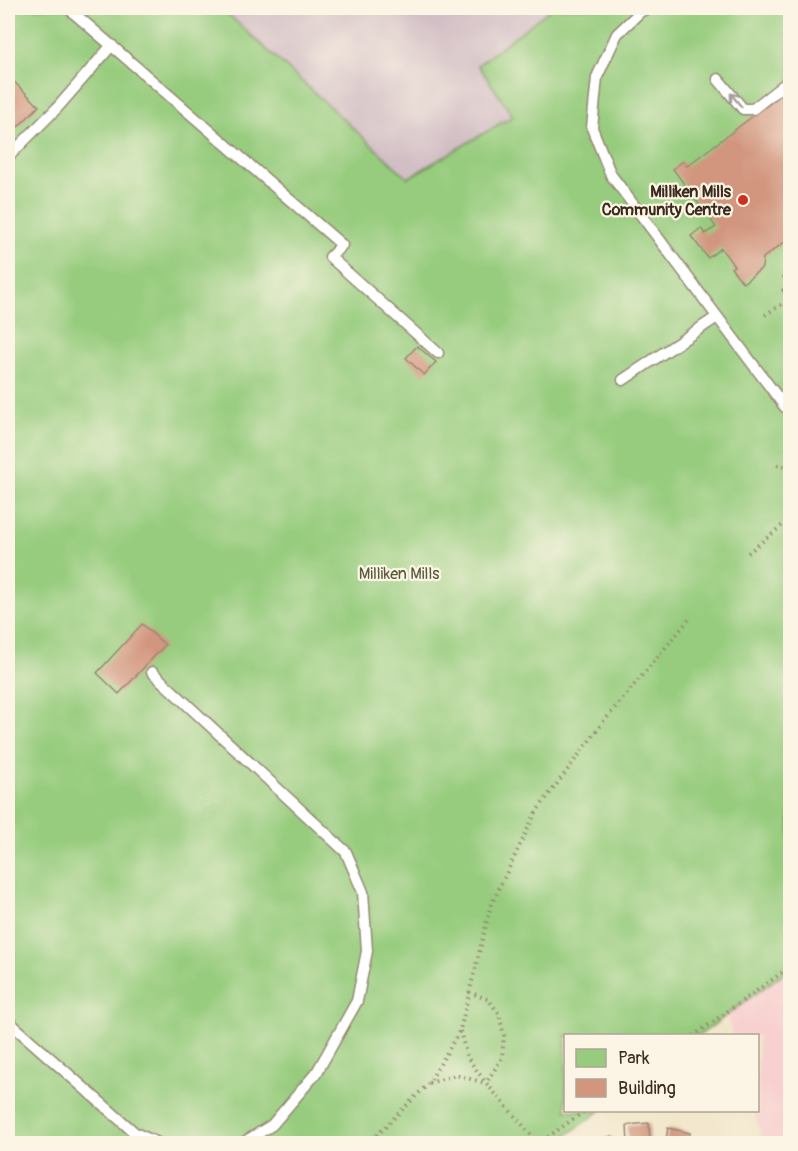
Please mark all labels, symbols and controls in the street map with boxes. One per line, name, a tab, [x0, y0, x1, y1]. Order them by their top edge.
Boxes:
one-way arrow	[729, 92, 742, 108]
place label: Milliken Mills Community Centre	[602, 182, 732, 220]
marker: Milliken Mills Community Centre	[736, 193, 750, 207]
park label: Milliken Mills	[359, 564, 439, 584]
legend	[564, 1034, 759, 1112]
text: Park	[618, 1047, 650, 1070]
text: Building	[618, 1077, 676, 1100]

